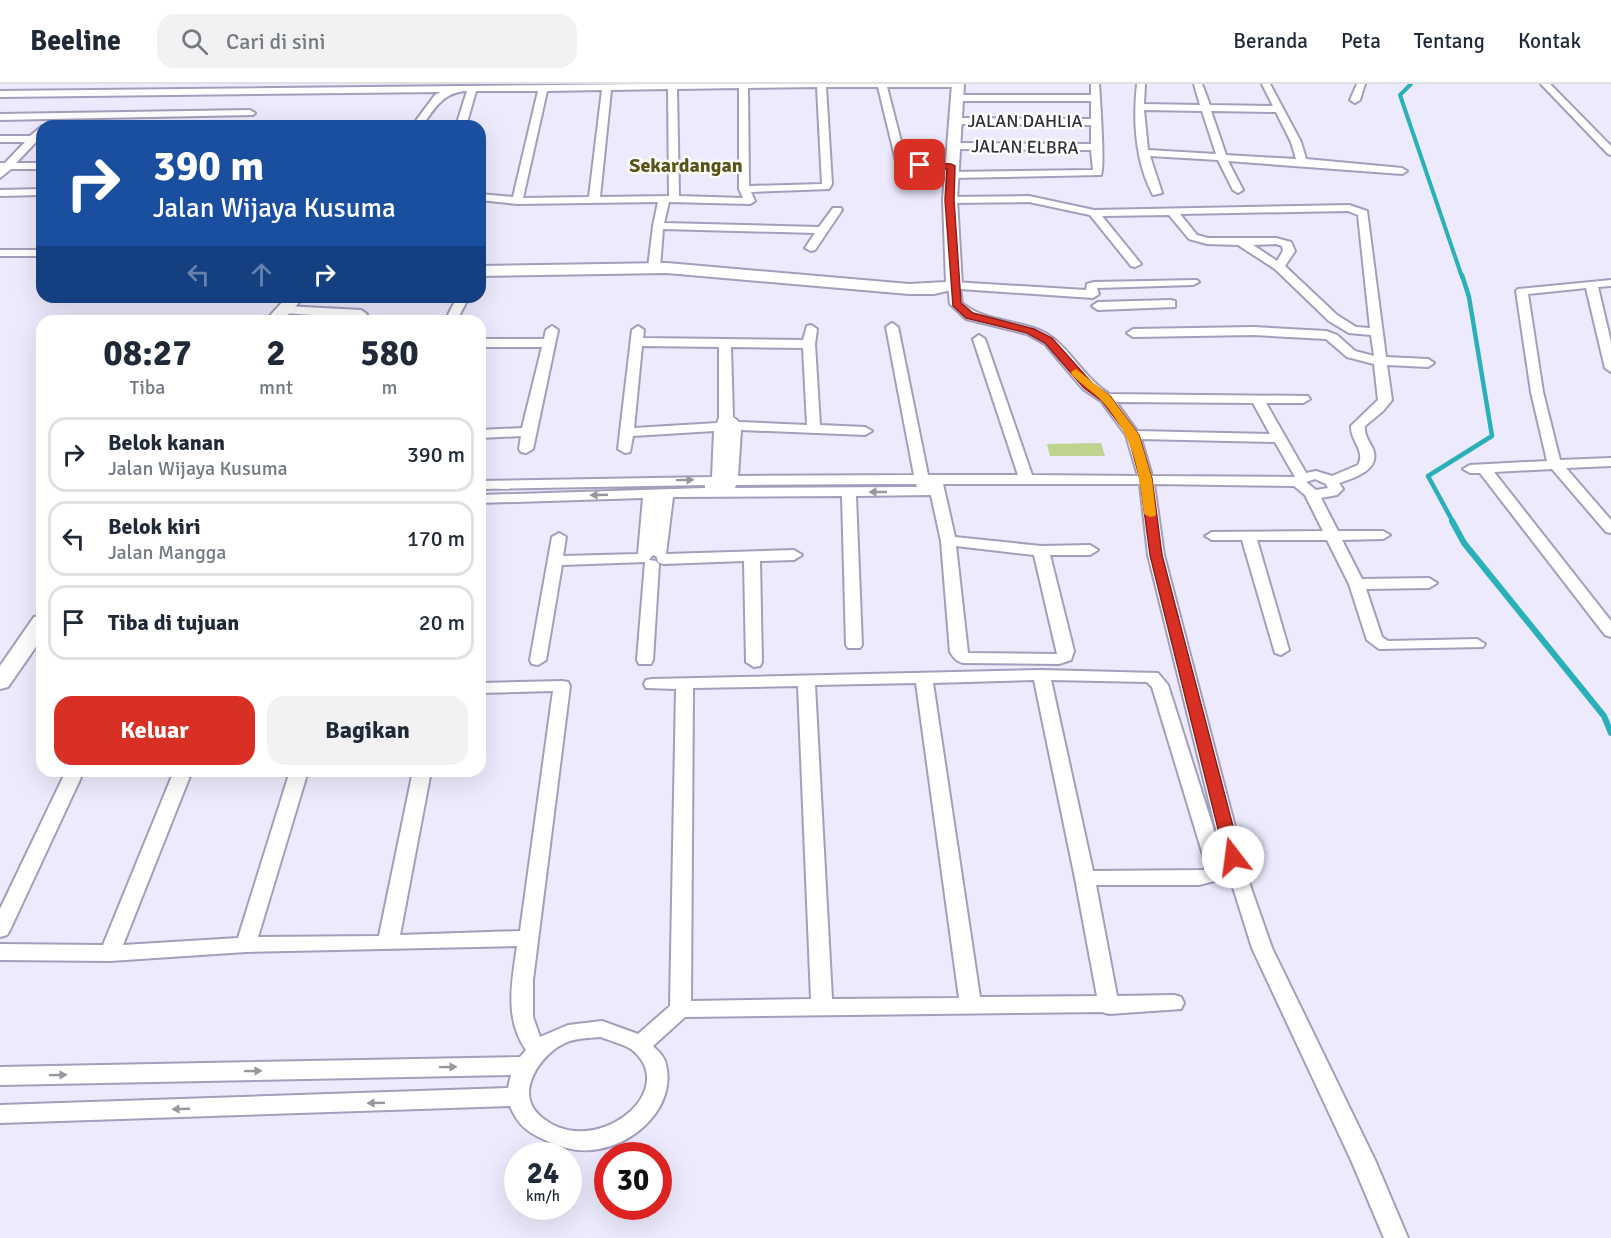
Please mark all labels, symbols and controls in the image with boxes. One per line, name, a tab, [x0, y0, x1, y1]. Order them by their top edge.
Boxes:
search box	[157, 14, 577, 68]
text: Beeline	[30, 24, 121, 58]
icon: search	[178, 25, 211, 58]
text: Cari di sini	[226, 28, 326, 55]
text: Beranda	[1233, 28, 1308, 54]
text: Peta	[1341, 28, 1381, 54]
text: Tentang	[1414, 28, 1485, 54]
text: Kontak	[1518, 28, 1581, 54]
street label: JALAN DAHLIA	[967, 110, 1083, 132]
street label: JALAN ELBRA	[971, 135, 1079, 159]
pin	[894, 139, 945, 190]
text: 390 m	[153, 141, 264, 192]
icon: right	[54, 144, 132, 222]
icon: arrive	[903, 148, 936, 181]
district label: Sekardangan	[629, 153, 743, 178]
text: Jalan Wijaya Kusuma	[153, 192, 396, 225]
icon: left	[182, 258, 215, 291]
icon: ahead	[245, 258, 278, 291]
icon: right	[308, 258, 341, 291]
text: 08:27	[103, 331, 192, 376]
text: 2	[266, 331, 286, 376]
text: 580	[360, 331, 419, 376]
text: Tiba	[130, 375, 166, 400]
text: mnt	[259, 375, 293, 400]
text: m	[382, 375, 397, 400]
text: Belok kanan	[108, 429, 225, 456]
icon: right	[57, 438, 90, 471]
text: 390 m	[407, 441, 465, 468]
text: Jalan Wijaya Kusuma	[108, 456, 288, 481]
one-way arrow	[676, 476, 695, 485]
one-way arrow	[869, 487, 888, 497]
one-way arrow	[590, 490, 609, 499]
text: Belok kiri	[108, 513, 201, 540]
icon: left	[57, 522, 90, 555]
text: 170 m	[407, 525, 465, 552]
text: Jalan Mangga	[108, 540, 226, 565]
icon: arrive	[57, 606, 90, 639]
text: Tiba di tujuan	[108, 609, 239, 636]
text: 20 m	[419, 609, 465, 636]
button: Keluar	[54, 696, 255, 765]
button: Bagikan	[267, 696, 468, 765]
position arrow	[1201, 825, 1265, 889]
one-way arrow	[439, 1062, 458, 1072]
one-way arrow	[244, 1066, 263, 1076]
one-way arrow	[49, 1070, 68, 1080]
one-way arrow	[366, 1098, 385, 1107]
one-way arrow	[172, 1104, 191, 1113]
speed limit sign: 30	[594, 1142, 672, 1220]
text: 24	[527, 1155, 559, 1192]
text: km/h	[526, 1187, 560, 1205]

